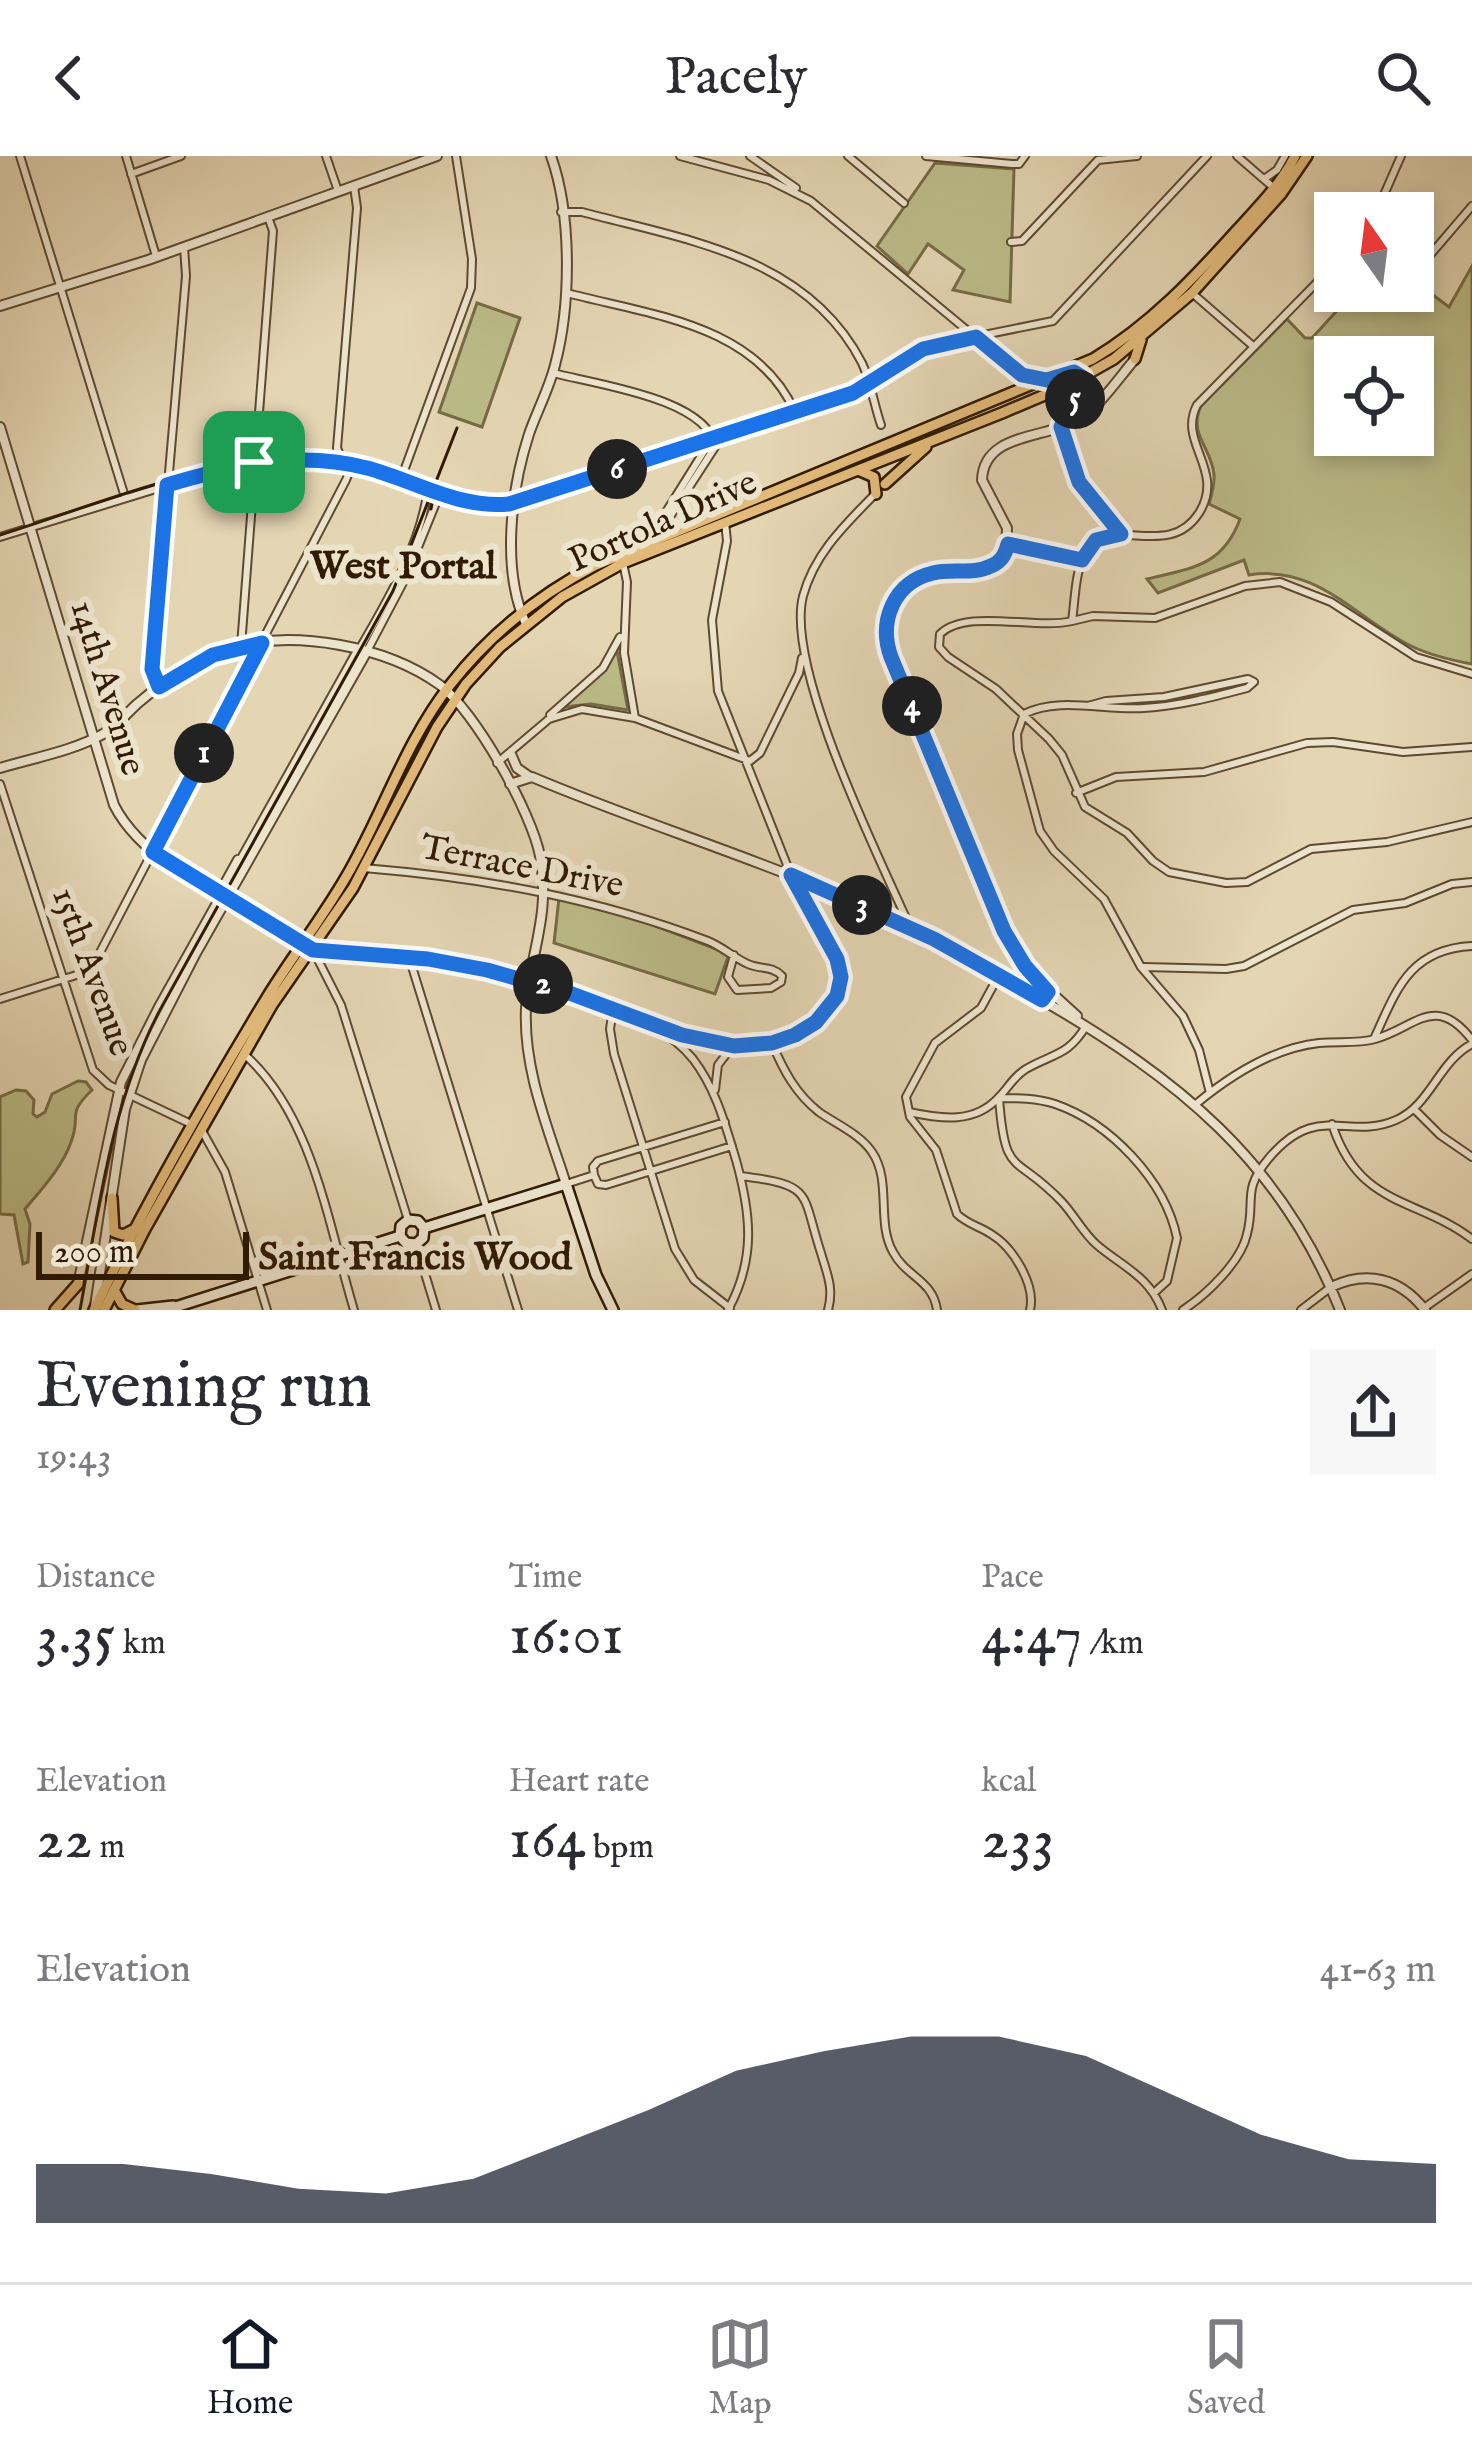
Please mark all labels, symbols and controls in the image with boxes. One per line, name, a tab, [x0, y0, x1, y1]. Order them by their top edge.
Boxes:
text: Pacely	[665, 44, 807, 113]
icon: back	[36, 45, 102, 111]
icon: search	[1370, 45, 1436, 111]
north arrow	[1314, 192, 1434, 312]
map controls	[1314, 192, 1434, 456]
button: locate	[1314, 336, 1434, 456]
pin: 5	[1045, 369, 1105, 429]
text: 5	[1069, 378, 1081, 420]
pin	[203, 411, 305, 513]
icon: arrive	[221, 429, 287, 495]
pin: 6	[587, 439, 647, 499]
text: 6	[610, 448, 624, 490]
street label: Portola Drive	[562, 460, 764, 584]
district label: West Portal	[310, 543, 498, 592]
street label: 14th Avenue	[59, 595, 155, 781]
pin: 4	[882, 676, 942, 736]
text: 4	[904, 685, 920, 727]
pin: 1	[174, 723, 234, 783]
text: 1	[198, 732, 210, 774]
street label: Terrace Drive	[417, 825, 627, 909]
pin: 3	[832, 875, 892, 935]
street label: 15th Avenue	[40, 882, 144, 1062]
text: 3	[856, 884, 868, 926]
pin: 2	[513, 954, 573, 1014]
text: 2	[535, 963, 551, 1005]
scale bar	[36, 1226, 249, 1279]
text: 200 m	[54, 1232, 135, 1274]
district label: Saint Francis Wood	[258, 1234, 573, 1283]
text: Evening run	[36, 1346, 372, 1430]
button: share	[1310, 1349, 1436, 1475]
text: 19:43	[36, 1433, 112, 1482]
text: Distance	[36, 1557, 155, 1599]
text: Time	[509, 1557, 582, 1599]
text: Pace	[981, 1557, 1044, 1599]
text: 3.35	[36, 1599, 115, 1675]
text: 16:01	[509, 1599, 624, 1675]
text: 4:47	[981, 1599, 1082, 1675]
text: km	[115, 1623, 166, 1665]
text: /km	[1082, 1623, 1144, 1665]
text: Elevation	[36, 1761, 167, 1803]
text: Heart rate	[509, 1761, 649, 1803]
text: kcal	[981, 1761, 1036, 1803]
text: 22	[36, 1803, 92, 1879]
text: 164	[509, 1803, 586, 1879]
text: 233	[981, 1803, 1054, 1879]
text: m	[92, 1827, 125, 1869]
text: bpm	[586, 1827, 654, 1869]
text: Elevation	[36, 1946, 191, 1995]
text: 41–63 m	[1320, 1946, 1436, 1995]
tab: Home	[207, 2311, 293, 2425]
tab: Map	[707, 2311, 773, 2425]
tab: Saved	[1187, 2311, 1265, 2425]

